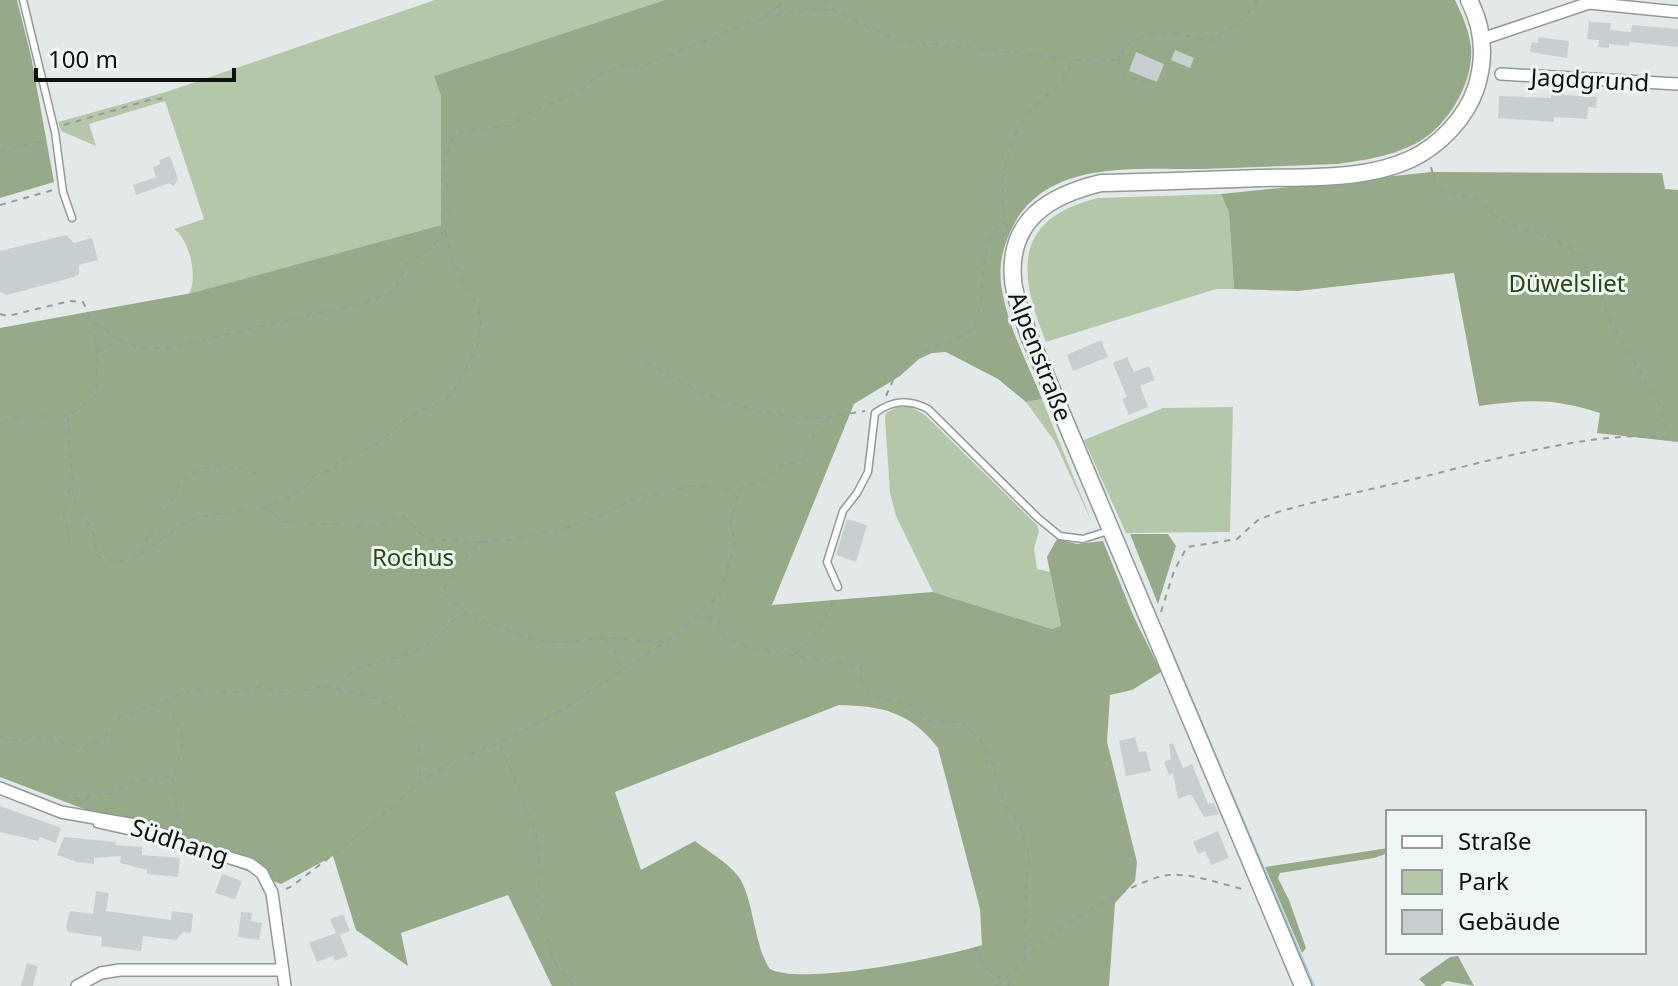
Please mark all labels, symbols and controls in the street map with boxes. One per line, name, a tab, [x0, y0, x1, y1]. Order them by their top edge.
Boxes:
scale bar	[36, 32, 234, 82]
text: 100 m	[48, 42, 118, 75]
street label: Jagdgrund	[1528, 59, 1650, 99]
park label: Düwelsliet	[1508, 266, 1626, 299]
street label: Alpenstraße	[1001, 286, 1081, 426]
park label: Rochus	[372, 540, 454, 573]
street label: Südhang	[127, 810, 233, 872]
legend	[1386, 810, 1646, 954]
text: Straße	[1458, 824, 1531, 857]
text: Park	[1458, 864, 1509, 897]
text: Gebäude	[1458, 904, 1560, 937]

